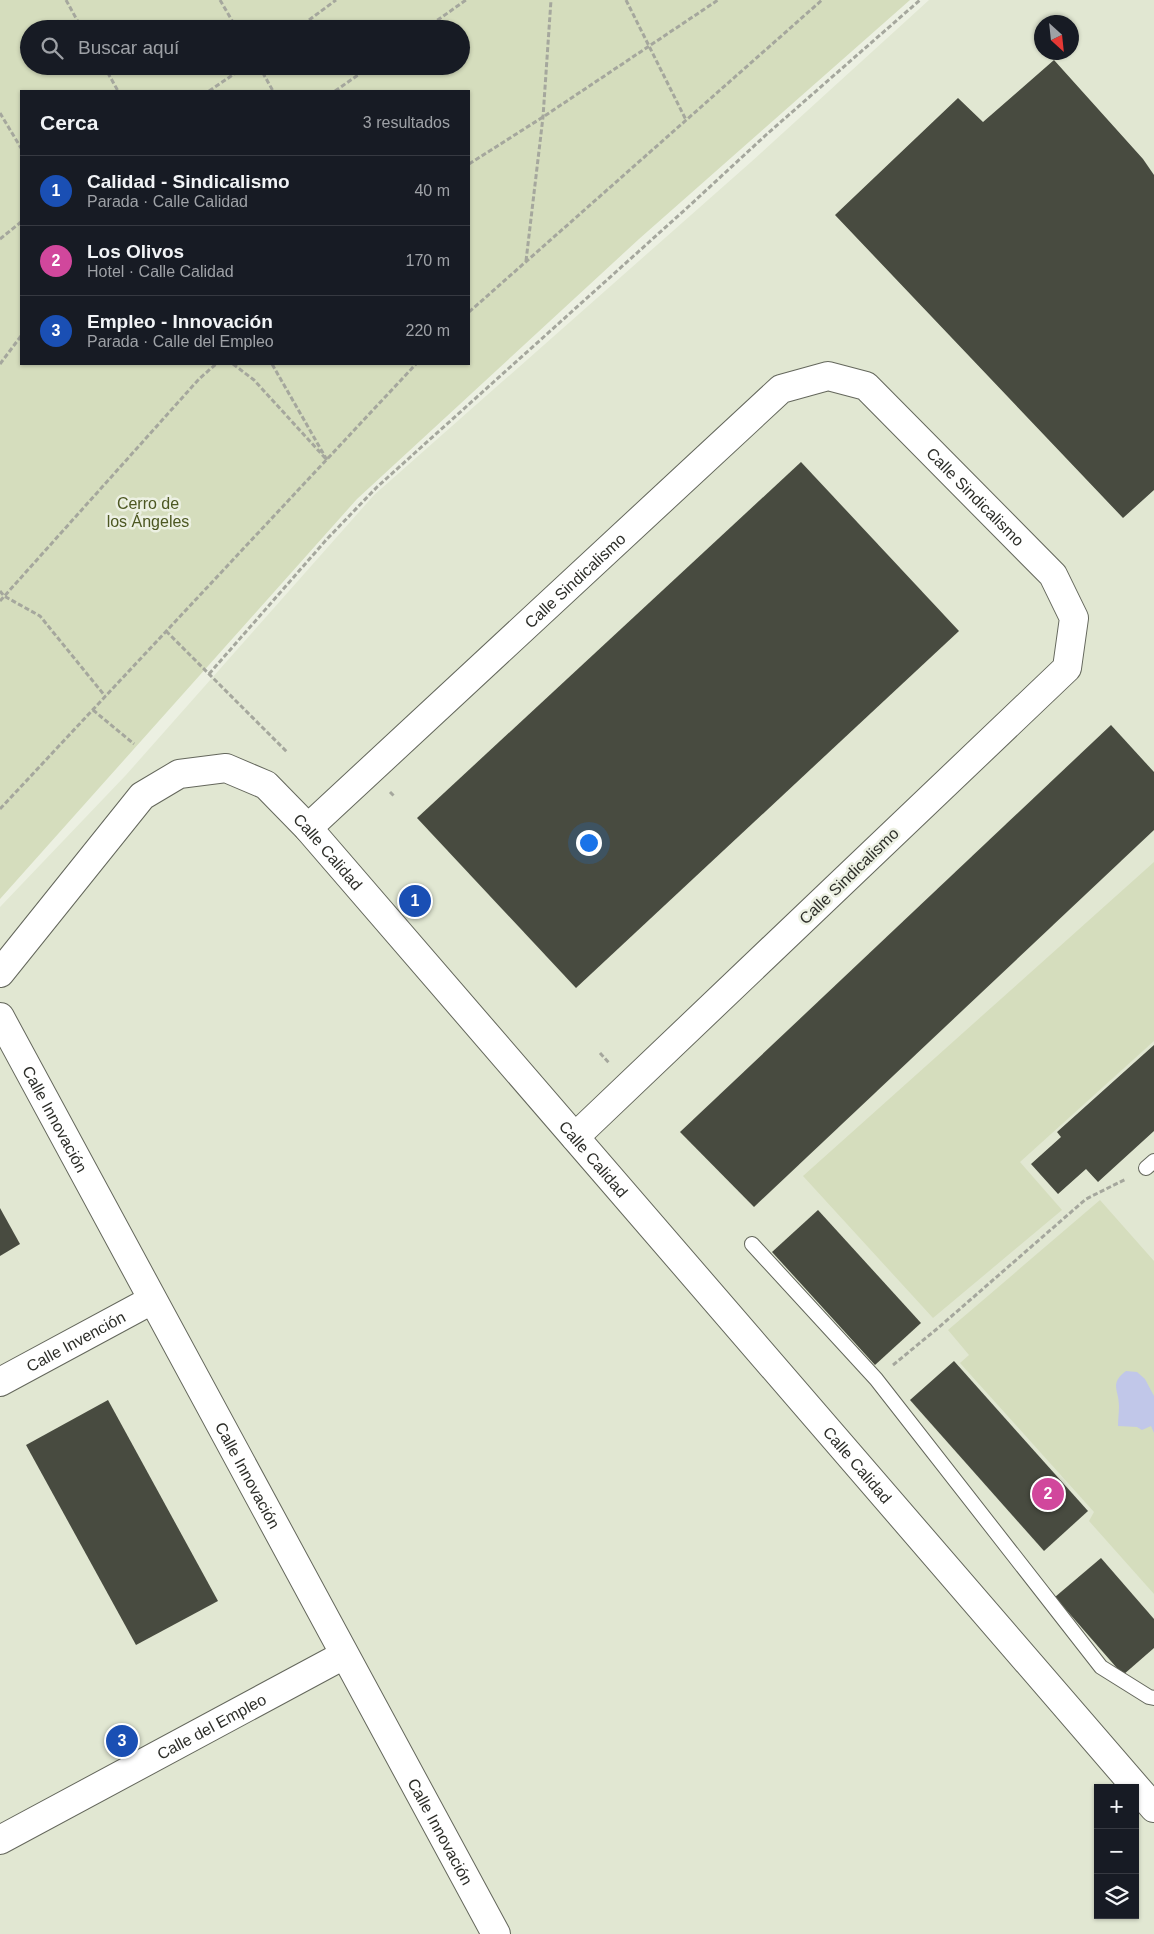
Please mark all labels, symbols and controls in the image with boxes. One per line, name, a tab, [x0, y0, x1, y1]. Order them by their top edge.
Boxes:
north arrow	[1034, 15, 1079, 60]
search box	[20, 20, 470, 75]
icon: search	[38, 34, 66, 62]
text: Buscar aquí	[78, 37, 179, 58]
text: Cerca	[40, 111, 98, 134]
text: 3 resultados	[363, 114, 450, 131]
text: Calidad - Sindicalismo	[87, 171, 290, 192]
text: 1	[52, 182, 60, 199]
text: 40 m	[414, 182, 450, 199]
text: Parada · Calle Calidad	[87, 193, 248, 210]
text: Los Olivos	[87, 241, 184, 262]
text: 2	[52, 252, 60, 269]
text: 170 m	[406, 252, 450, 269]
text: Hotel · Calle Calidad	[87, 263, 234, 280]
text: Empleo - Innovación	[87, 311, 273, 332]
text: 3	[52, 322, 60, 339]
text: 220 m	[406, 322, 450, 339]
text: Parada · Calle del Empleo	[87, 333, 274, 350]
street label: Calle Sindicalismo	[923, 444, 1028, 549]
park label: Cerro de los Ángeles	[107, 495, 189, 530]
street label: Calle Sindicalismo	[521, 530, 629, 631]
street label: Calle Calidad	[290, 810, 366, 893]
street label: Calle Sindicalismo	[796, 824, 902, 928]
your location	[576, 830, 602, 856]
pin: 1	[399, 882, 431, 920]
street label: Calle Innovación	[20, 1063, 91, 1175]
street label: Calle Calidad	[556, 1117, 631, 1200]
street label: Calle Invención	[23, 1308, 128, 1375]
street label: Calle Innovación	[212, 1419, 284, 1531]
street label: Calle Calidad	[820, 1423, 895, 1506]
pin: 2	[1032, 1475, 1064, 1513]
street label: Calle del Empleo	[154, 1690, 269, 1762]
pin: 3	[106, 1722, 138, 1760]
street label: Calle Innovación	[405, 1775, 476, 1888]
map controls	[1094, 1784, 1139, 1919]
button: +	[1094, 1784, 1139, 1829]
button: −	[1094, 1829, 1139, 1874]
button: layers	[1094, 1874, 1139, 1919]

